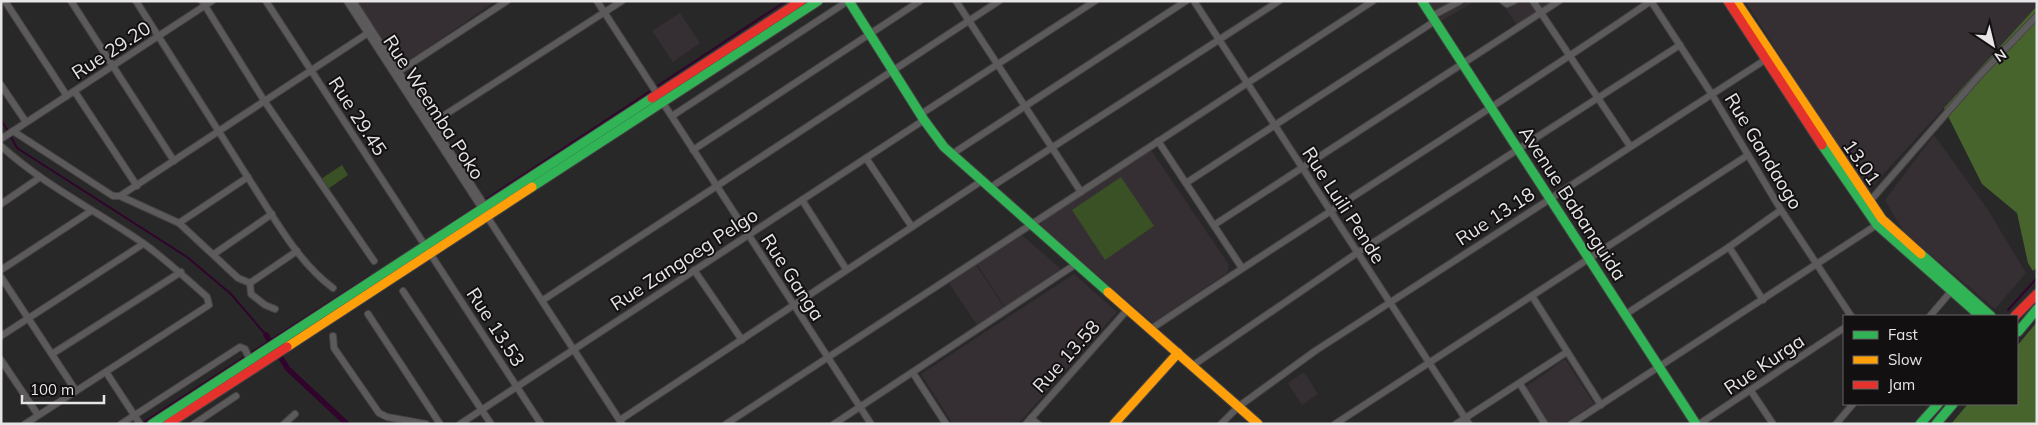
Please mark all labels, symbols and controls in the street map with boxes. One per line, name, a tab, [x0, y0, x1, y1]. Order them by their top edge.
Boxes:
street label: Rue 29.20	[67, 16, 155, 84]
north arrow	[1968, 20, 2018, 70]
street label: Rue Weemba Poko	[378, 30, 490, 184]
text: N	[1991, 45, 2010, 66]
street label: Rue 29.45	[324, 72, 392, 160]
street label: Rue Gandaogo	[1720, 88, 1808, 214]
street label: Avenue Babanguida	[1514, 121, 1632, 285]
street label: 13.01	[1838, 135, 1886, 189]
street label: Rue Luili Pende	[1297, 142, 1391, 268]
street label: Rue 13.18	[1451, 182, 1539, 250]
street label: Rue Zangoeg Pelgo	[606, 202, 762, 316]
street label: Rue Ganga	[756, 229, 830, 325]
street label: Rue 13.53	[462, 283, 530, 371]
street label: Rue 13.58	[1027, 315, 1105, 397]
legend	[1843, 315, 2018, 405]
text: Fast	[1888, 325, 1918, 344]
street label: Rue Kurga	[1719, 328, 1809, 400]
text: Slow	[1888, 350, 1922, 369]
scale bar	[22, 372, 105, 404]
text: Jam	[1888, 375, 1915, 394]
text: 100 m	[30, 380, 74, 399]

